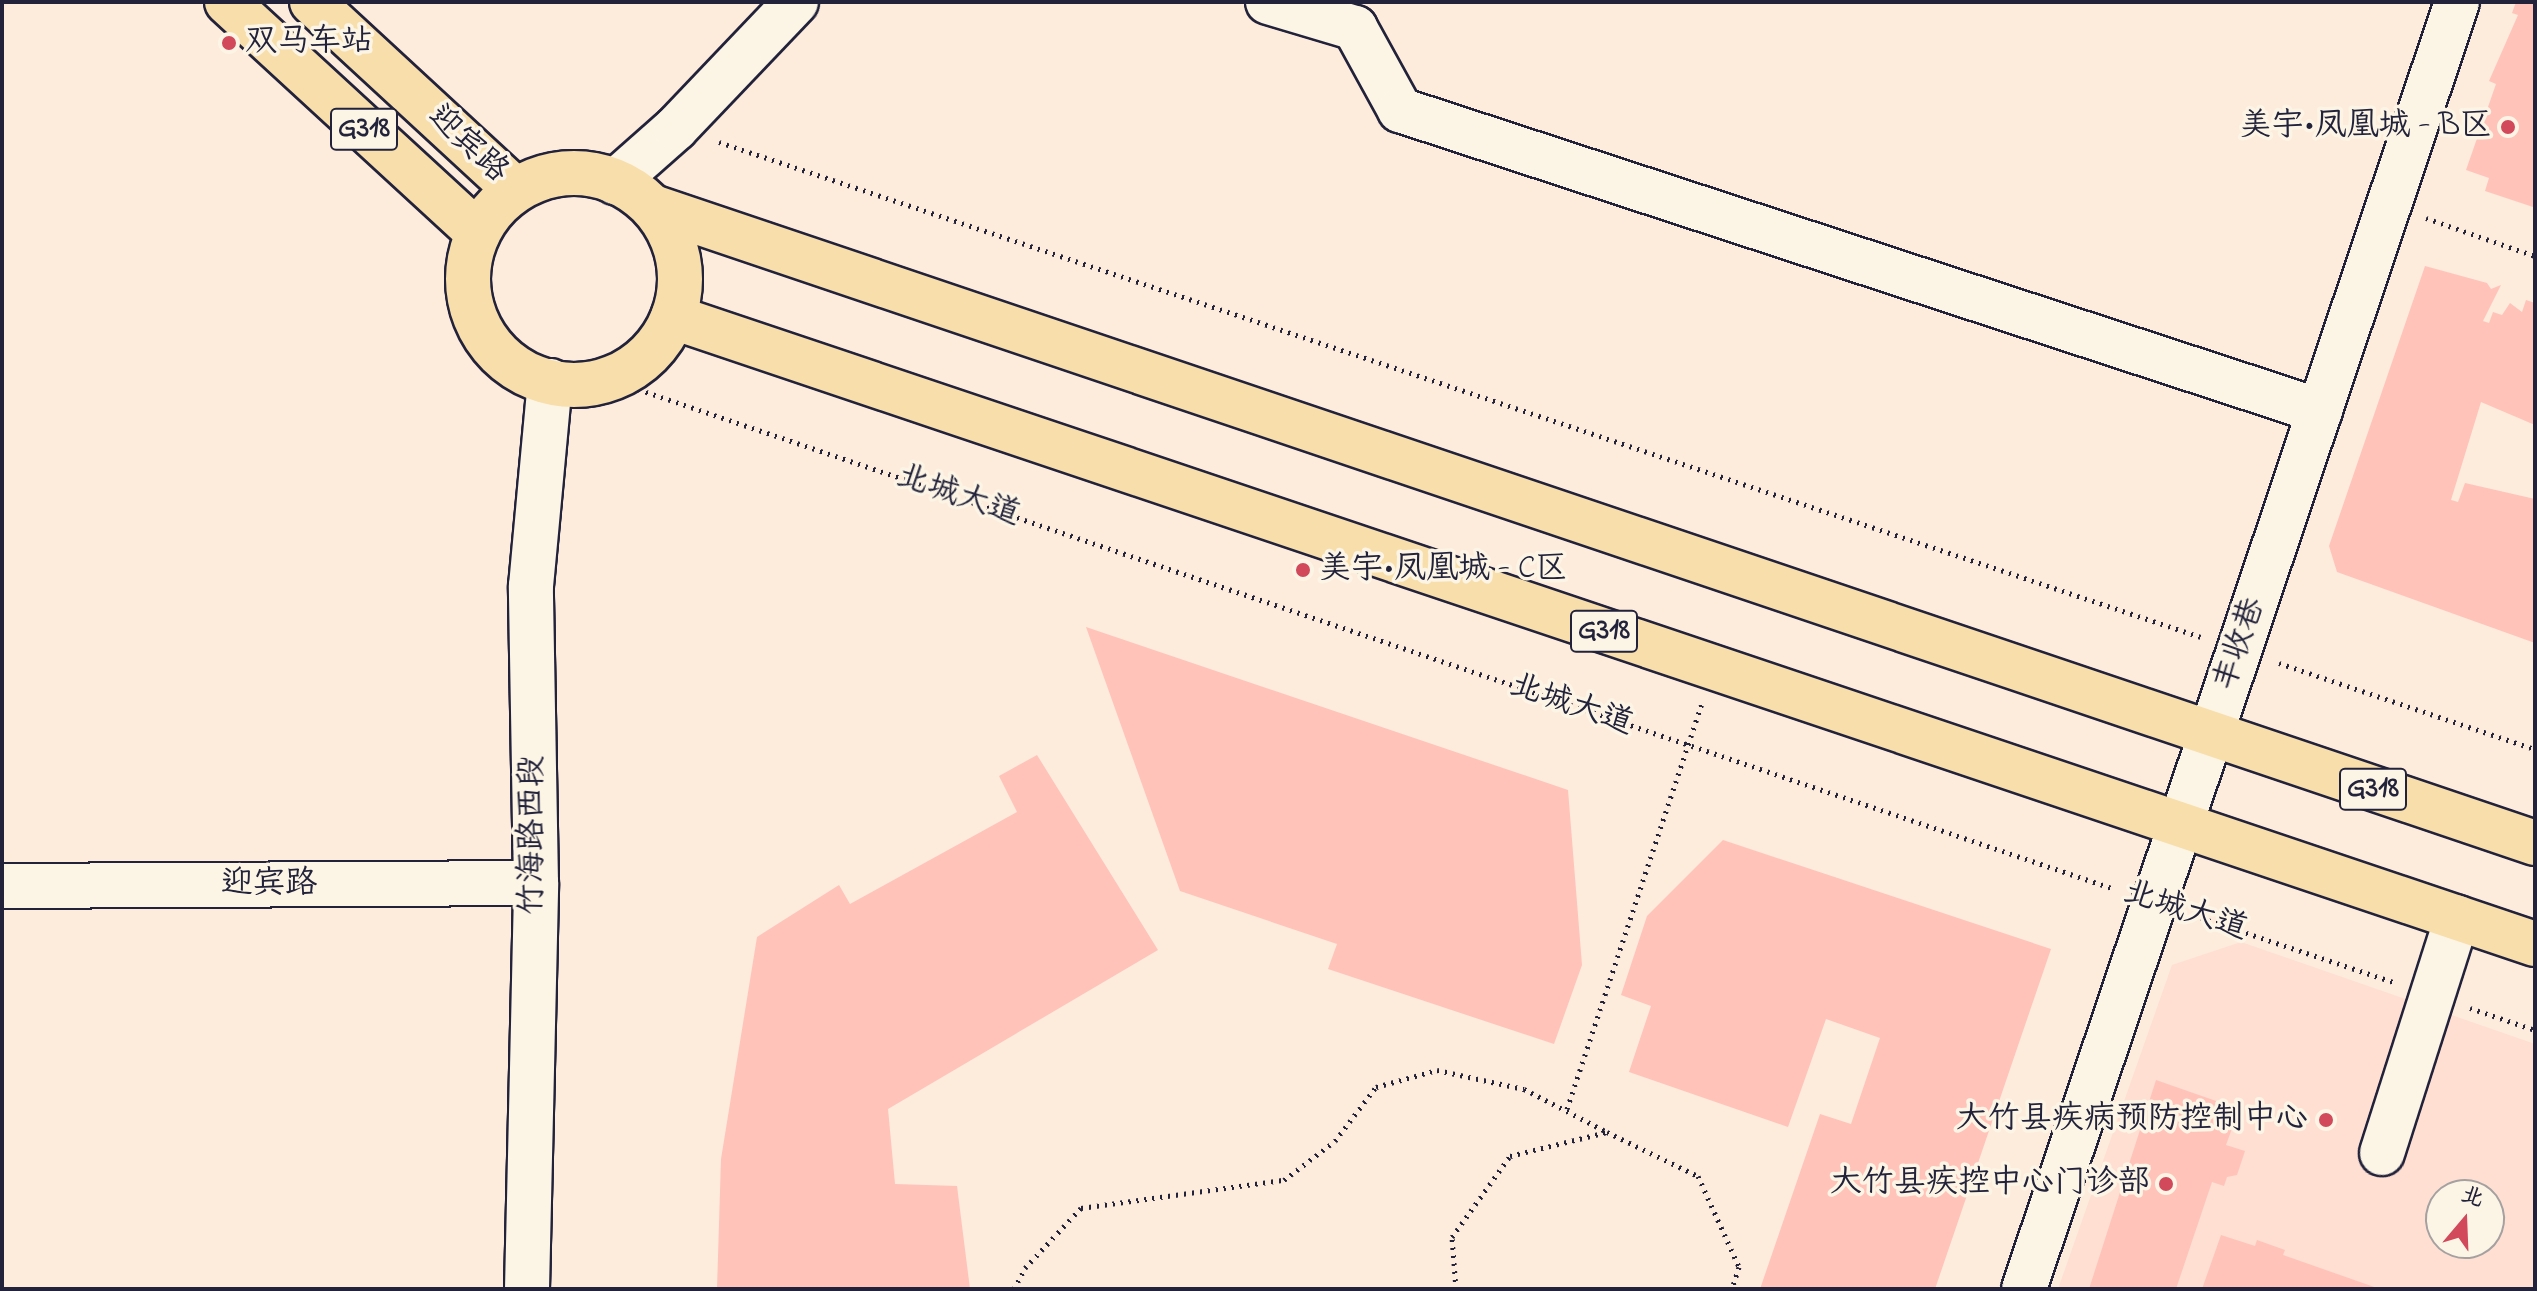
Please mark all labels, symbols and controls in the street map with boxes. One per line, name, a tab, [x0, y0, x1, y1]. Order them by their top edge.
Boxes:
place label: 双马车站	[245, 24, 373, 62]
marker: 双马车站	[220, 34, 238, 52]
street label: 迎宾路	[419, 98, 515, 192]
road number: G318	[330, 103, 398, 155]
place label: 美宇•凤凰城 - B区	[2240, 108, 2492, 146]
marker: 美宇•凤凰城 - B区	[2499, 118, 2517, 136]
street label: 北城大道	[891, 458, 1025, 536]
place label: 美宇•凤凰城 - C区	[1319, 551, 1568, 589]
marker: 美宇•凤凰城 - C区	[1294, 561, 1312, 579]
street label: 丰收巷	[2207, 593, 2275, 697]
road number: G318	[1570, 605, 1638, 657]
street label: 北城大道	[1504, 667, 1638, 745]
street label: 竹海路西段	[515, 755, 553, 915]
road number: G318	[2339, 763, 2407, 815]
street label: 迎宾路	[221, 866, 317, 904]
street label: 北城大道	[2118, 874, 2252, 950]
place label: 大竹县疾病预防控制中心	[1956, 1101, 2308, 1139]
marker: 大竹县疾病预防控制中心	[2315, 1109, 2337, 1131]
place label: 大竹县疾控中心门诊部	[1830, 1165, 2150, 1203]
marker: 大竹县疾控中心门诊部	[2157, 1175, 2175, 1193]
north arrow	[2425, 1179, 2505, 1259]
text: 北	[2457, 1179, 2488, 1217]

